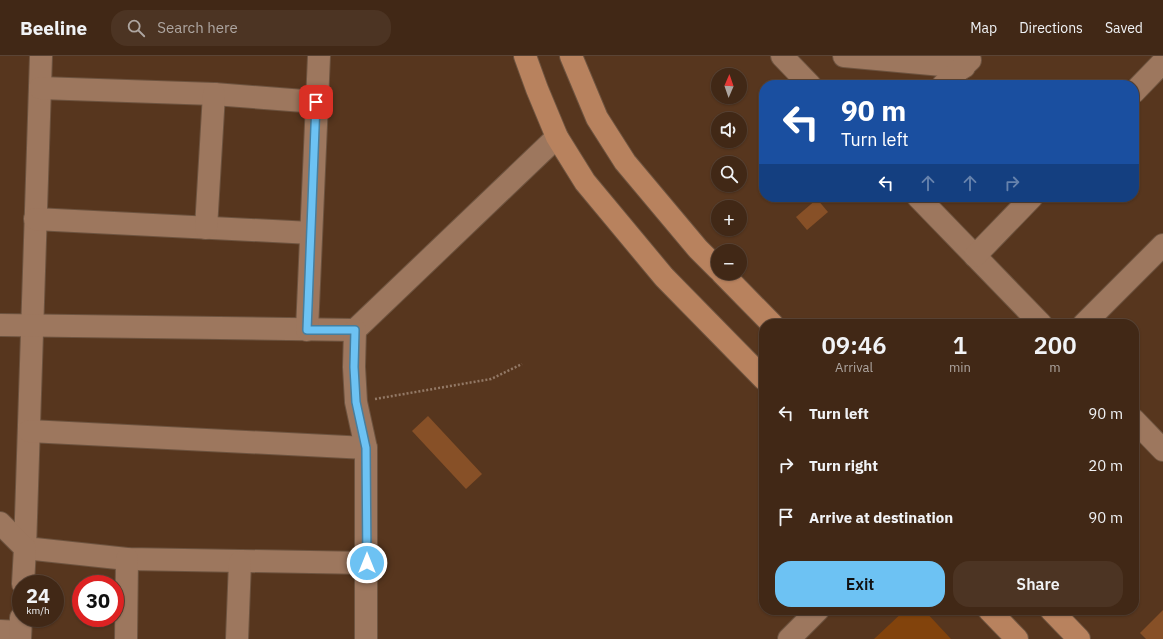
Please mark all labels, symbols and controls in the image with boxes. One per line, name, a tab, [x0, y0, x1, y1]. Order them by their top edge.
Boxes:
search box	[111, 10, 391, 46]
text: Beeline	[20, 16, 87, 40]
icon: search	[125, 17, 147, 39]
text: Search here	[157, 18, 238, 37]
text: Map	[970, 19, 997, 37]
text: Directions	[1019, 19, 1083, 37]
text: Saved	[1105, 19, 1143, 37]
north arrow	[711, 68, 747, 104]
map controls	[711, 68, 747, 280]
pin	[299, 85, 333, 119]
icon: arrive	[305, 91, 327, 113]
text: 90 m	[841, 92, 906, 129]
icon: left	[775, 96, 827, 148]
button: sound	[711, 112, 747, 148]
text: Turn left	[841, 128, 909, 151]
button: search	[711, 156, 747, 192]
icon: left	[875, 172, 897, 194]
icon: ahead	[917, 172, 939, 194]
icon: ahead	[959, 172, 981, 194]
icon: right	[1001, 172, 1023, 194]
button: +	[711, 200, 747, 236]
button: −	[711, 244, 747, 280]
text: 09:46	[821, 329, 887, 361]
text: 1	[953, 329, 967, 361]
text: 200	[1033, 329, 1077, 361]
text: Arrival	[835, 359, 873, 376]
text: min	[949, 359, 971, 376]
text: m	[1049, 359, 1061, 376]
icon: left	[775, 402, 797, 424]
text: Turn left	[809, 404, 869, 423]
text: 90 m	[1088, 404, 1123, 423]
icon: right	[775, 454, 797, 476]
text: Turn right	[809, 456, 878, 475]
text: 20 m	[1088, 456, 1123, 475]
icon: arrive	[775, 506, 797, 528]
text: Arrive at destination	[809, 508, 953, 527]
text: 90 m	[1088, 508, 1123, 527]
position arrow	[346, 542, 388, 584]
button: Exit	[775, 561, 945, 607]
button: Share	[953, 561, 1123, 607]
speed limit sign: 30	[72, 575, 124, 627]
text: 24	[26, 582, 50, 609]
text: km/h	[26, 604, 50, 617]

